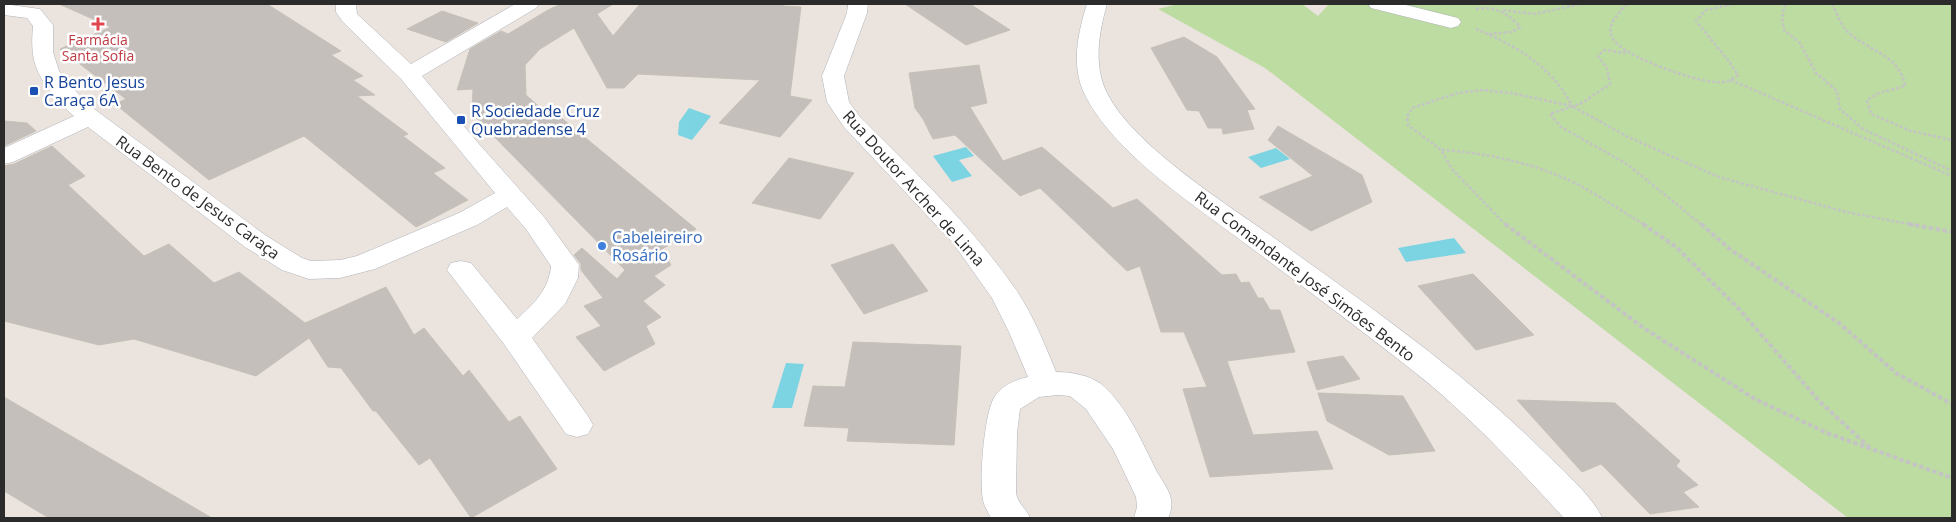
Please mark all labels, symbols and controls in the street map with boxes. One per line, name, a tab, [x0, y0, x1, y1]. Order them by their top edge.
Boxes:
marker: Farmácia Santa Sofia	[92, 18, 104, 30]
place label: Farmácia Santa Sofia	[62, 30, 134, 65]
place label: R Bento Jesus Caraça 6A	[44, 71, 145, 111]
marker: R Bento Jesus Caraça 6A	[28, 85, 40, 97]
place label: R Sociedade Cruz Quebradense 4	[471, 100, 600, 140]
street label: Rua Doutor Archer de Lima	[838, 105, 990, 271]
marker: R Sociedade Cruz Quebradense 4	[455, 114, 467, 126]
street label: Rua Bento de Jesus Caraça	[112, 130, 284, 264]
street label: Rua Comandante José Simões Bento	[1190, 186, 1420, 366]
place label: Cabeleireiro Rosário	[612, 226, 703, 266]
marker: Cabeleireiro Rosário	[596, 240, 608, 252]

